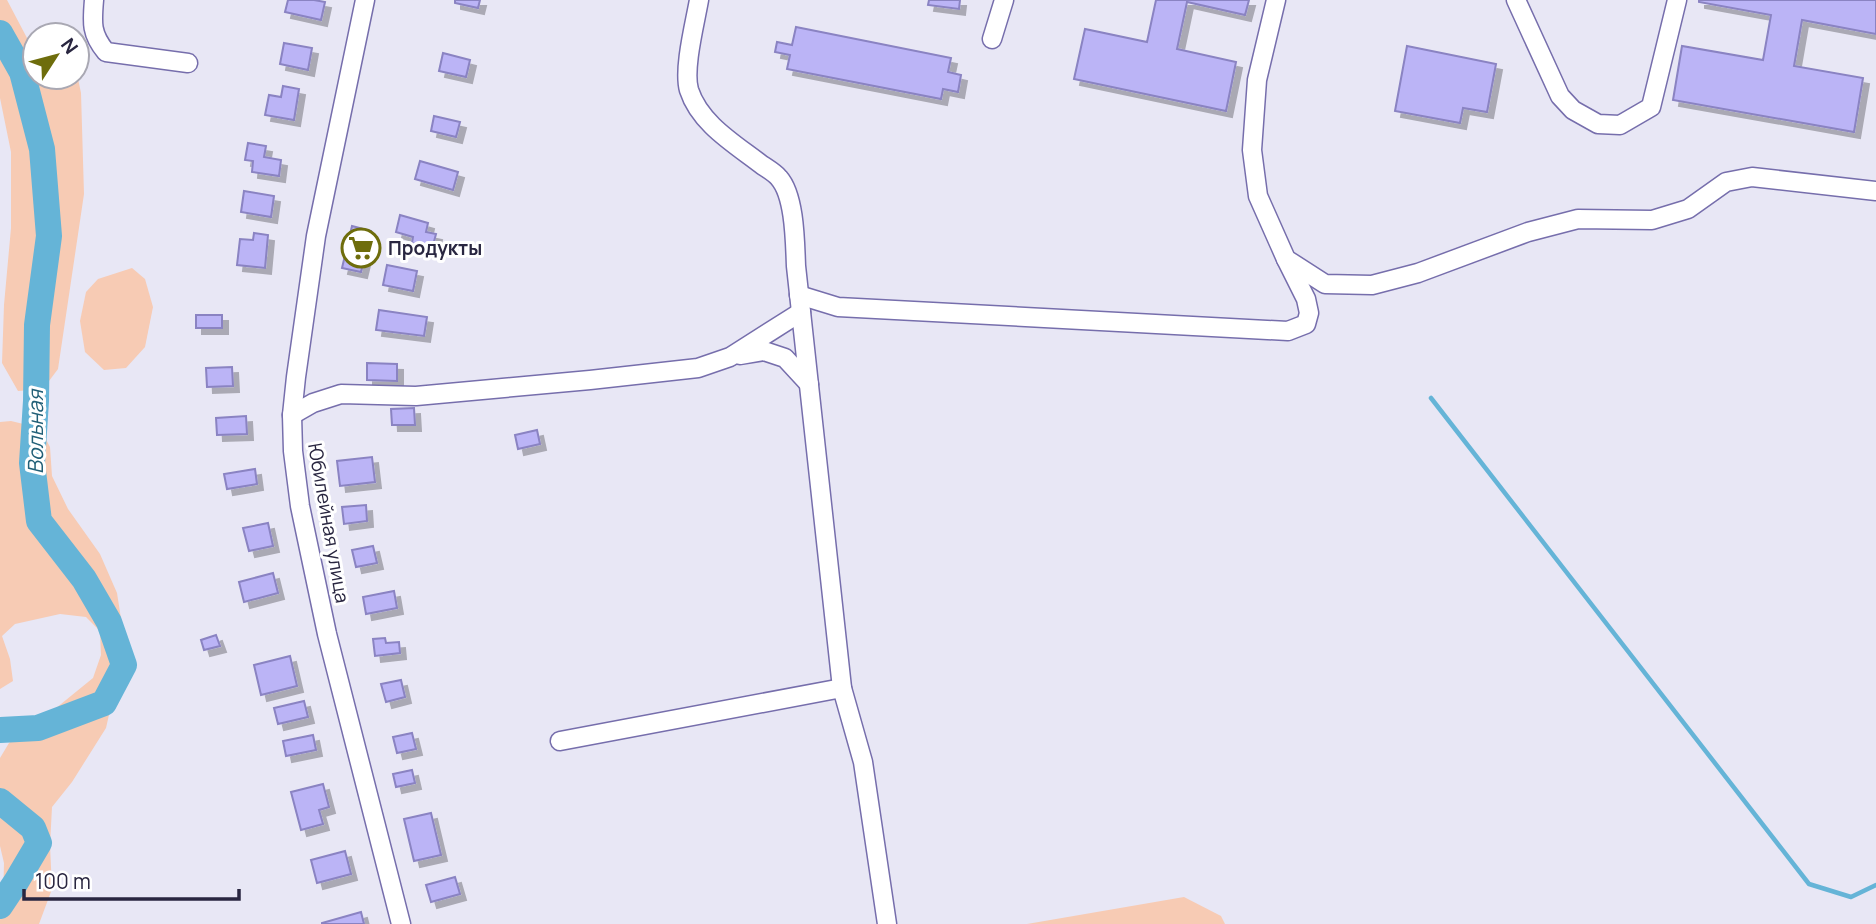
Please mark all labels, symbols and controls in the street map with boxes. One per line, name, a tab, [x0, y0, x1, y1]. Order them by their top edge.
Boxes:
north arrow	[21, 21, 91, 91]
text: N	[55, 33, 84, 59]
supermarket icon: Продукты	[340, 227, 382, 269]
place label: Продукты	[388, 235, 482, 261]
water label: Вольная	[21, 389, 49, 474]
street label: Юбилейная улица	[302, 441, 356, 605]
scale bar	[24, 858, 240, 902]
text: 100 m	[35, 867, 91, 895]

